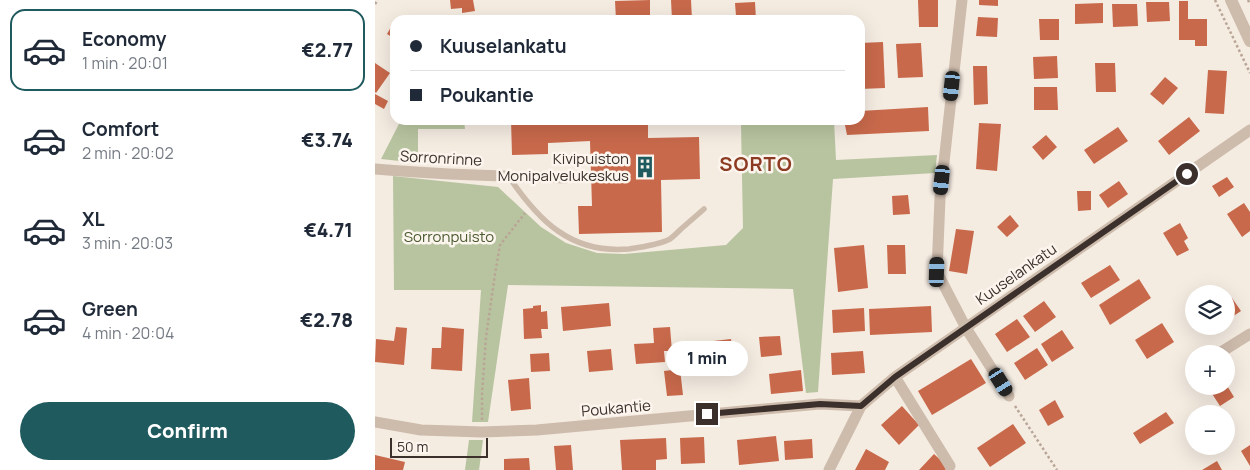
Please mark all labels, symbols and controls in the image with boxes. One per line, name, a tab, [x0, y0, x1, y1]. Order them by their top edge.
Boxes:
text: Economy	[82, 26, 166, 52]
icon: car	[22, 28, 67, 73]
text: Kuuselankatu	[440, 33, 567, 59]
text: €2.77	[302, 37, 353, 63]
text: 1 min · 20:01	[82, 52, 168, 74]
car	[942, 70, 961, 102]
text: Poukantie	[440, 82, 534, 108]
text: Comfort	[82, 116, 159, 142]
icon: car	[22, 118, 67, 163]
text: €3.74	[301, 127, 353, 153]
text: 2 min · 20:02	[82, 142, 174, 164]
street label: Sorronrinne	[399, 145, 483, 171]
place label: Kivipuiston Monipalvelukeskus	[498, 148, 629, 186]
district label: SORTO	[719, 150, 793, 177]
building icon: Kivipuiston Monipalvelukeskus	[632, 154, 658, 180]
route start	[1176, 163, 1198, 185]
car	[932, 164, 951, 196]
text: XL	[82, 206, 105, 232]
icon: car	[22, 208, 67, 253]
text: €4.71	[304, 217, 353, 243]
park label: Sorronpuisto	[404, 226, 494, 247]
text: 3 min · 20:03	[82, 232, 173, 254]
street label: Kuuselankatu	[971, 238, 1061, 310]
car	[928, 257, 945, 287]
map controls	[1185, 285, 1235, 455]
button: layers	[1185, 285, 1235, 335]
text: Green	[82, 296, 138, 322]
icon: car	[22, 298, 67, 343]
text: €2.78	[300, 307, 353, 333]
text: 4 min · 20:04	[82, 322, 174, 344]
callout: 1 min	[666, 342, 748, 376]
button: +	[1185, 345, 1235, 395]
text: 1 min	[687, 347, 727, 369]
car	[986, 365, 1015, 399]
street label: Poukantie	[580, 394, 652, 422]
button: Confirm	[20, 402, 355, 460]
route end	[696, 403, 718, 425]
button: −	[1185, 405, 1235, 455]
scale bar	[390, 435, 487, 458]
text: 50 m	[397, 437, 428, 456]

